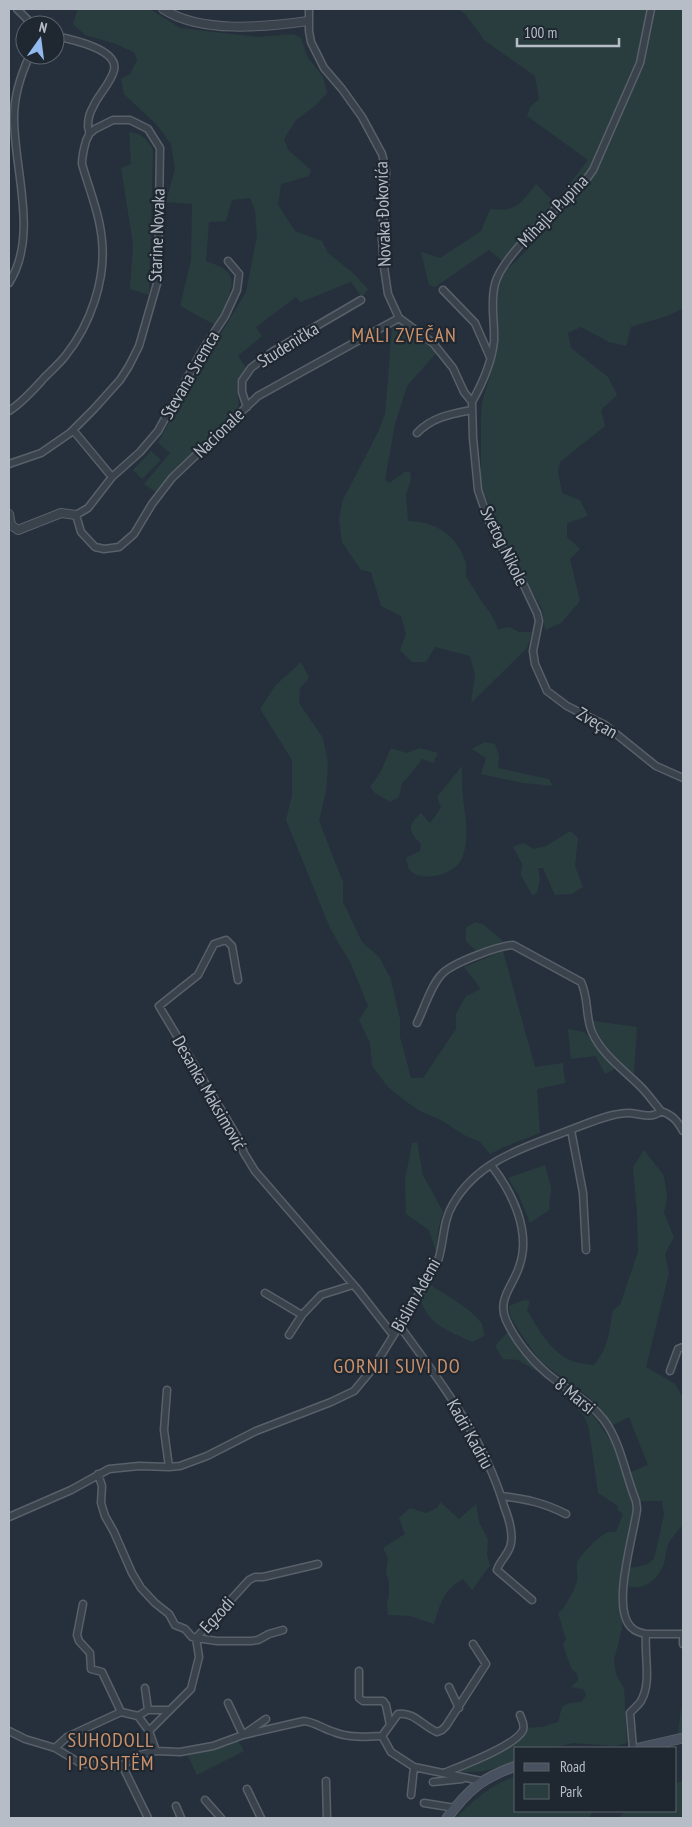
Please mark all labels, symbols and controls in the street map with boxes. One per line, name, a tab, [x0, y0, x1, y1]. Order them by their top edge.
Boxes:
north arrow	[15, 15, 65, 65]
scale bar	[517, 15, 620, 47]
text: N	[37, 18, 49, 37]
text: 100 m	[524, 23, 557, 42]
street label: Novaka Ðokovića	[369, 161, 396, 267]
street label: Mihajla Pupina	[512, 170, 593, 252]
street label: Starine Novaka	[143, 188, 170, 282]
street label: Studenička	[253, 317, 323, 372]
district label: MALI ZVEČAN	[351, 322, 457, 348]
street label: Stevana Sremca	[155, 327, 224, 423]
street label: Nacionale	[188, 403, 249, 462]
street label: Svetog Nikole	[475, 502, 534, 590]
street label: Zveçan	[573, 702, 622, 743]
street label: Desanka Maksimović	[167, 1031, 252, 1155]
street label: Bislim Ademi	[386, 1254, 445, 1336]
district label: GORNJI SUVI DO	[333, 1353, 461, 1379]
street label: 8 Marsi	[550, 1372, 600, 1419]
street label: Kadri Kadriu	[442, 1395, 499, 1473]
street label: Egzodi	[194, 1592, 239, 1638]
district label: SUHODOLL I POSHTËM	[67, 1727, 155, 1776]
legend	[514, 1747, 677, 1812]
text: Road	[560, 1757, 586, 1776]
text: Park	[560, 1782, 582, 1801]

